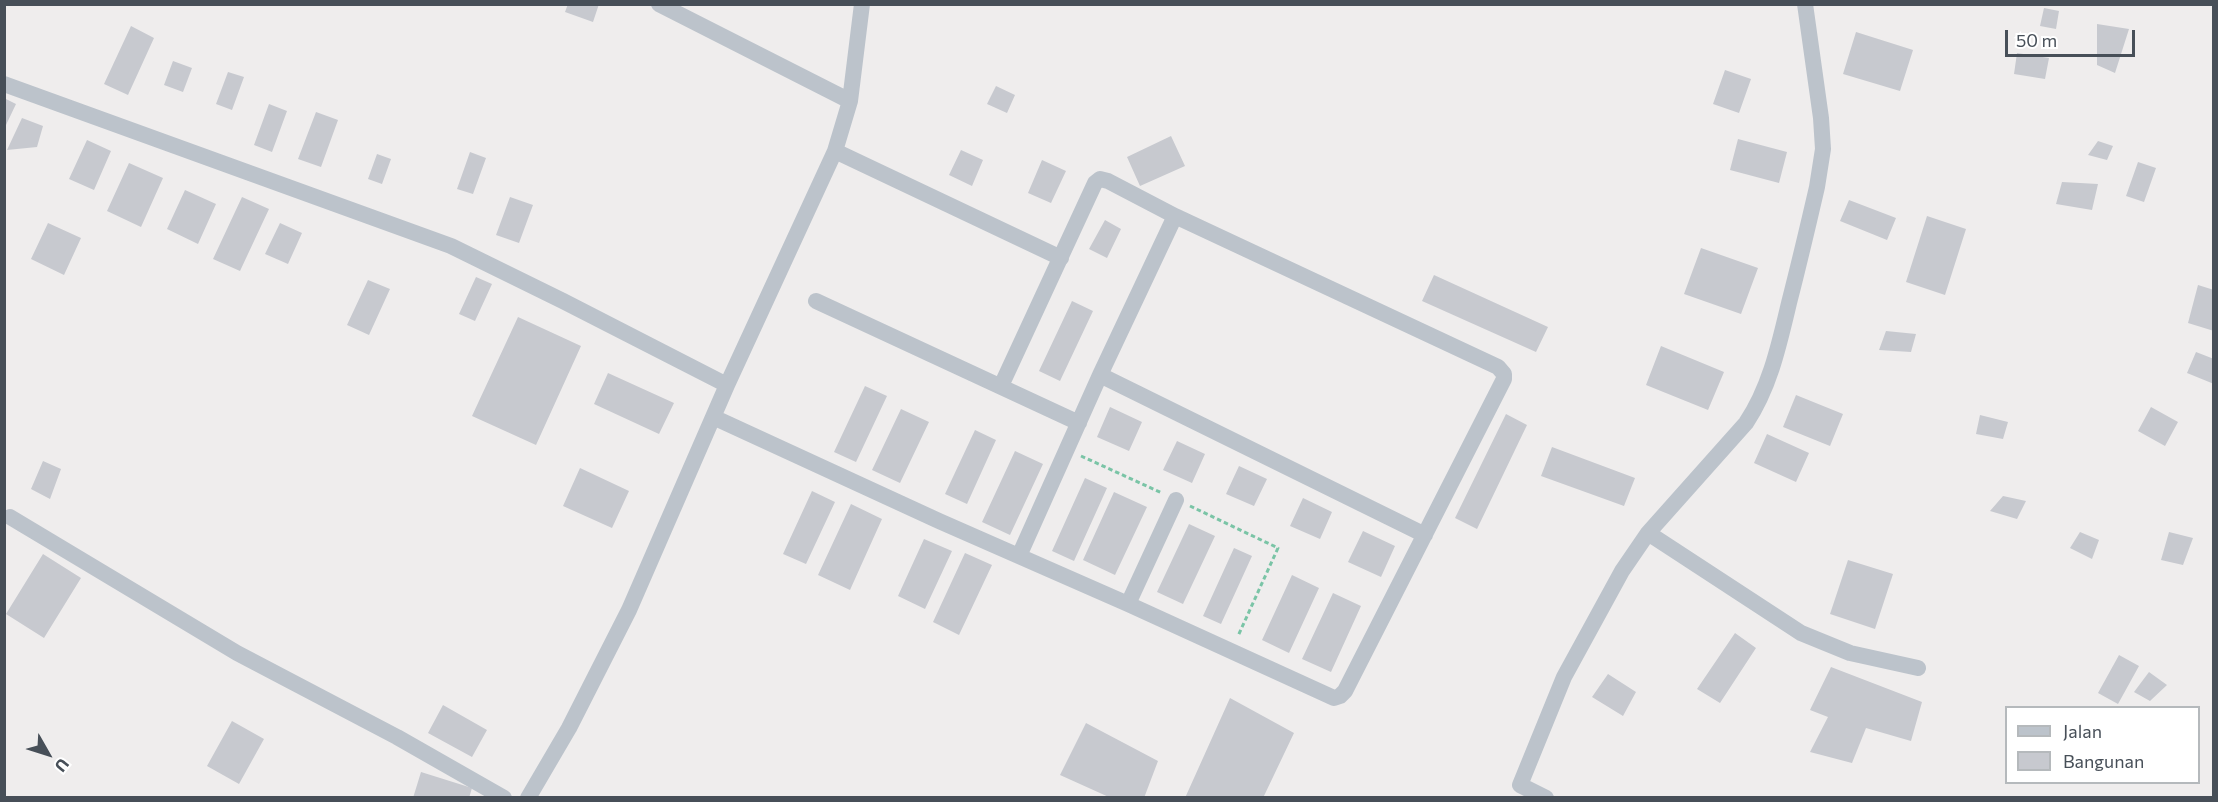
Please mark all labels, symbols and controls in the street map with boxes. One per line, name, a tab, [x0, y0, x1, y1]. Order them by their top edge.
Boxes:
scale bar	[2008, 18, 2138, 56]
text: 50 m	[2016, 29, 2057, 51]
legend	[2005, 706, 2200, 784]
text: Jalan	[2063, 720, 2102, 742]
north arrow	[18, 724, 78, 784]
text: Bangunan	[2063, 750, 2144, 772]
text: U	[51, 755, 73, 776]

